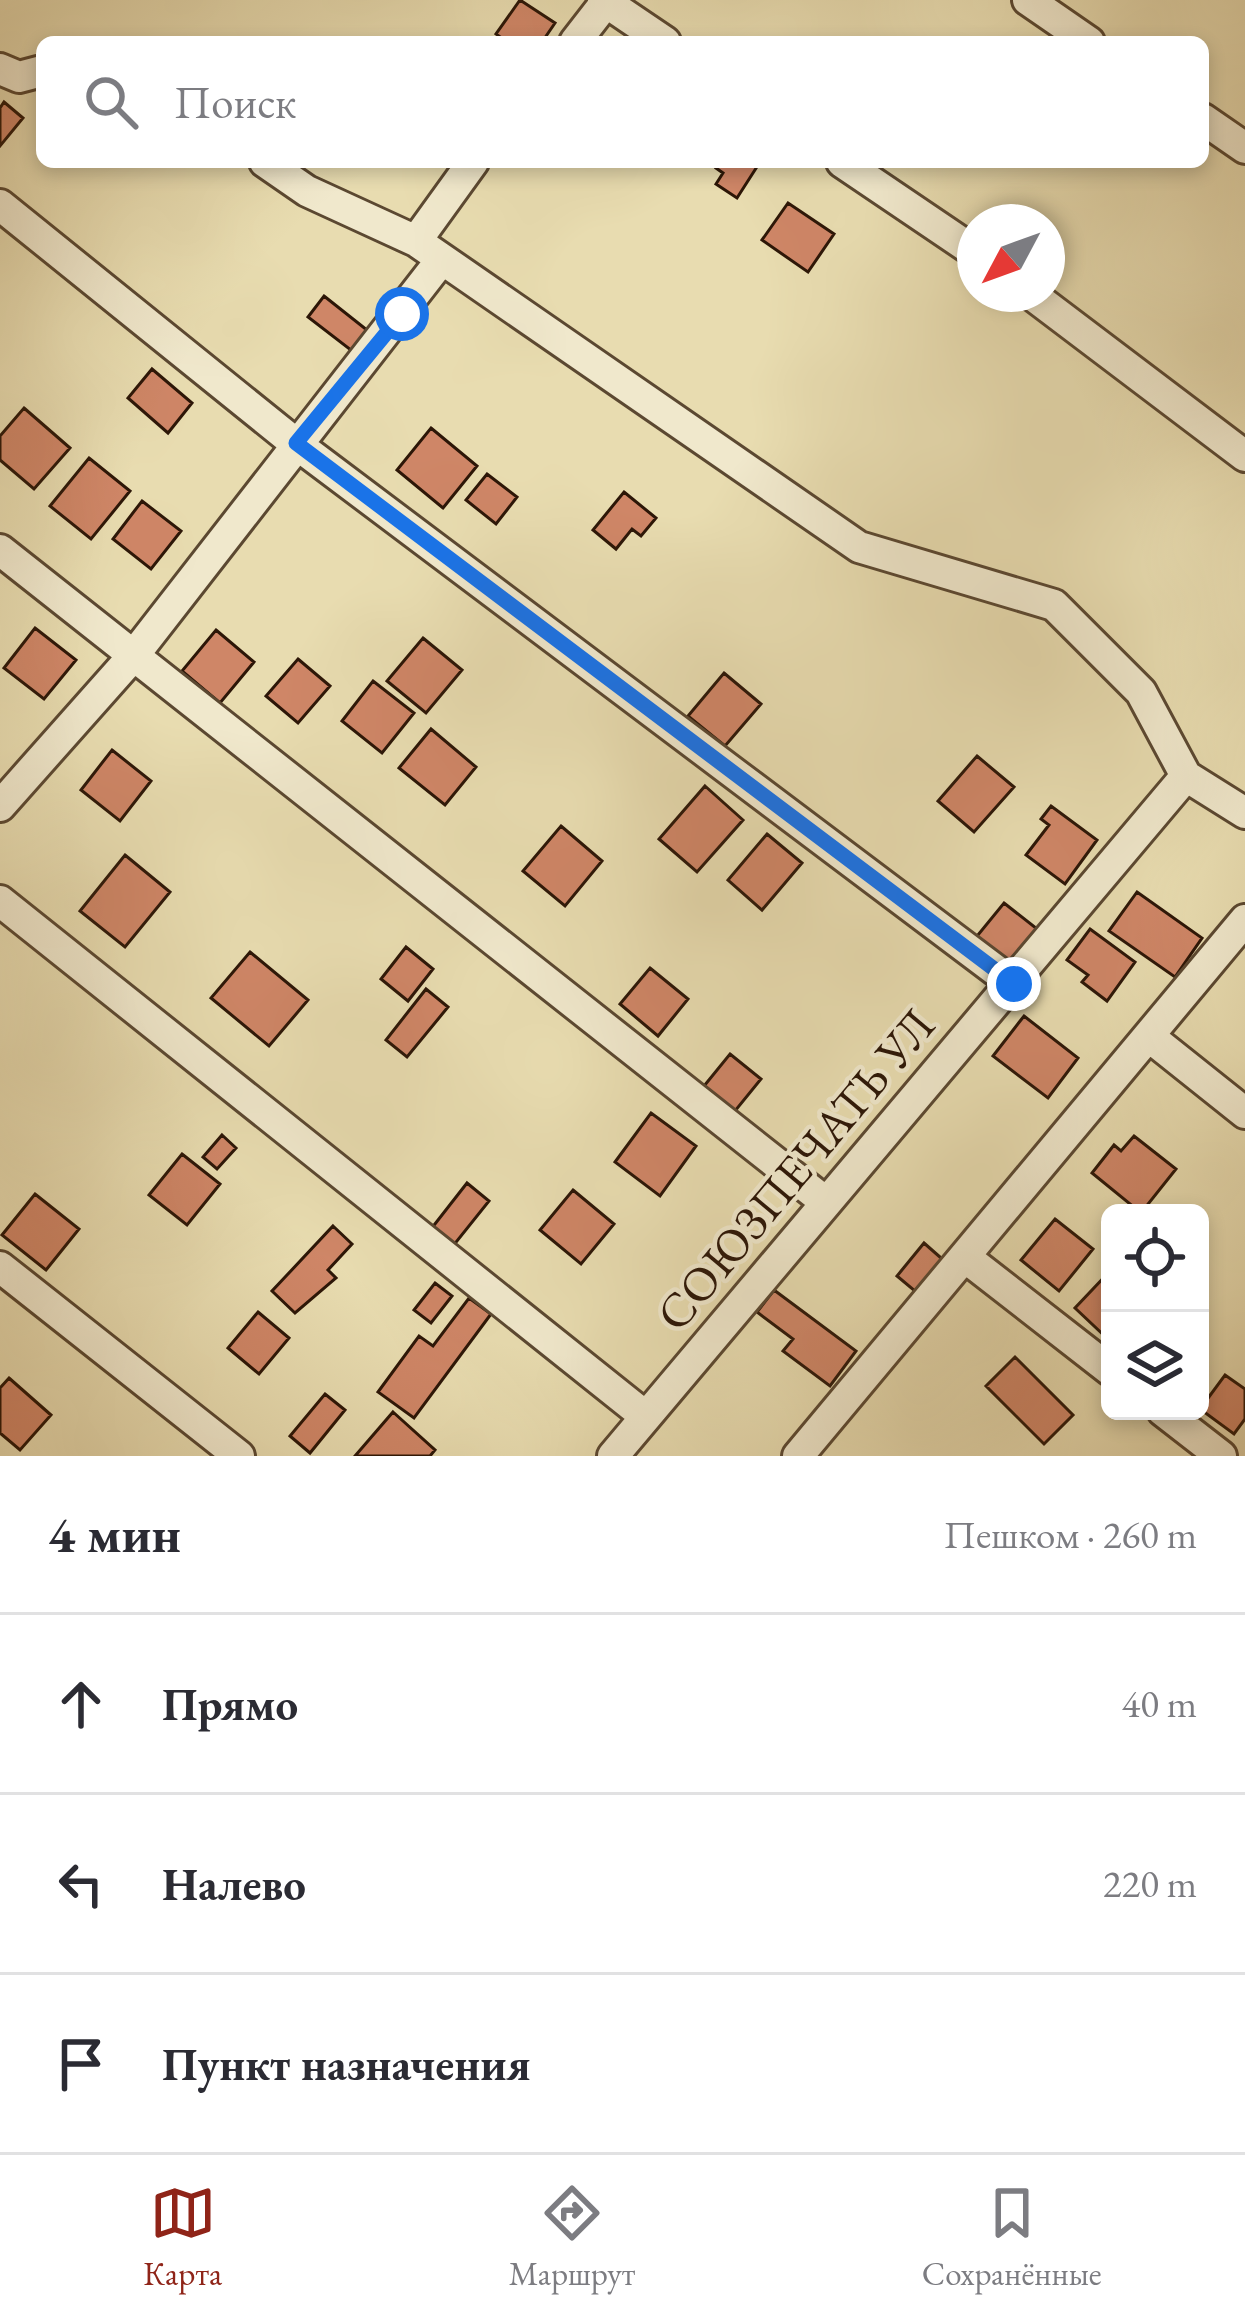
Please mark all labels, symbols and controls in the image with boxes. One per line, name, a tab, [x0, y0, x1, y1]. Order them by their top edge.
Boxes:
search box	[36, 36, 1209, 168]
icon: search	[78, 69, 144, 135]
text: Поиск	[174, 73, 296, 131]
north arrow	[957, 204, 1065, 312]
route start	[375, 287, 429, 341]
route end	[987, 957, 1041, 1011]
street label: СОЮЗПЕЧАТЬ УЛ	[642, 995, 948, 1343]
map controls	[1101, 1204, 1209, 1420]
button: locate	[1101, 1204, 1209, 1312]
button: layers	[1101, 1312, 1209, 1420]
text: 4 мин	[48, 1501, 181, 1567]
text: Пешком · 260 m	[944, 1509, 1197, 1560]
icon: ahead	[48, 1671, 114, 1737]
text: Прямо	[162, 1675, 298, 1733]
text: 40 m	[1121, 1678, 1197, 1729]
icon: left	[48, 1851, 114, 1917]
text: Налево	[162, 1855, 306, 1913]
text: 220 m	[1103, 1858, 1197, 1909]
icon: arrive	[48, 2031, 114, 2097]
text: Пункт назначения	[162, 2035, 531, 2093]
tab: Карта	[143, 2180, 222, 2295]
tab: Маршрут	[509, 2180, 635, 2295]
tab: Сохранённые	[922, 2180, 1102, 2295]

